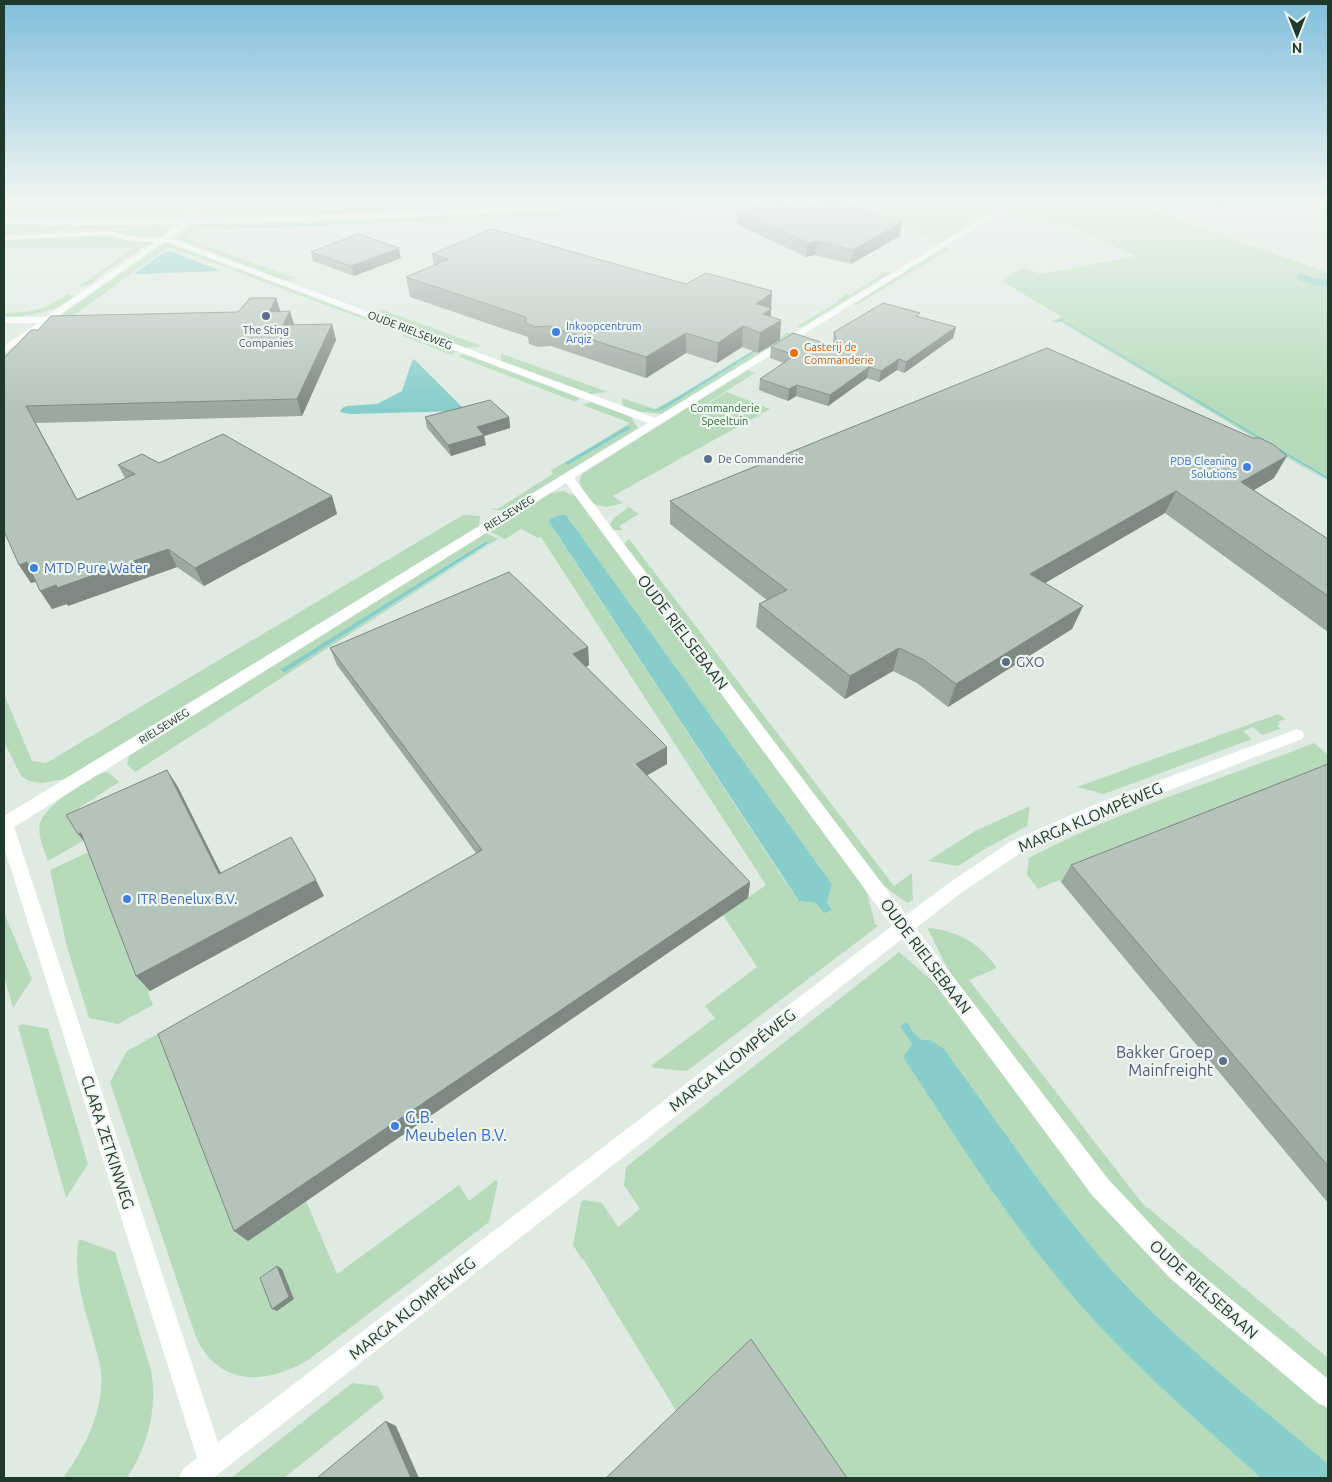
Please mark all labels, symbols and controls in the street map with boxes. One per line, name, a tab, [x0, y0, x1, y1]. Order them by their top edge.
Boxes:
north arrow	[1272, 10, 1322, 60]
text: N	[1292, 40, 1302, 56]
street label: OUDE RIELSEWEG	[366, 308, 454, 352]
marker: The Sting Companies	[260, 310, 272, 322]
place label: Inkoopcentrum Arqiz	[566, 320, 641, 345]
place label: The Sting Companies	[239, 324, 293, 349]
marker: Inkoopcentrum Arqiz	[550, 326, 562, 338]
place label: Gasterij de Commanderie	[804, 341, 874, 366]
marker: Gasterij de Commanderie	[788, 347, 800, 359]
park label: Commanderie Speeltuin	[690, 402, 760, 427]
marker: De Commanderie	[702, 453, 714, 465]
place label: De Commanderie	[718, 453, 804, 465]
place label: PDB Cleaning Solutions	[1170, 455, 1237, 480]
marker: PDB Cleaning Solutions	[1241, 461, 1253, 473]
street label: RIELSEWEG	[482, 493, 536, 533]
place label: MTD Pure Water	[44, 560, 149, 576]
marker: MTD Pure Water	[28, 562, 40, 574]
street label: OUDE RIELSEBAAN	[634, 571, 732, 693]
place label: GXO	[1016, 654, 1045, 670]
marker: GXO	[1000, 656, 1012, 668]
street label: RIELSEWEG	[137, 706, 191, 746]
street label: MARGA KLOMPÉWEG	[1014, 777, 1165, 856]
place label: ITR Benelux B.V.	[137, 891, 237, 907]
marker: ITR Benelux B.V.	[121, 893, 133, 905]
street label: OUDE RIELSEBAAN	[877, 895, 975, 1017]
street label: MARGA KLOMPÉWEG	[664, 1004, 799, 1115]
place label: Bakker Groep Mainfreight	[1116, 1043, 1214, 1079]
marker: Bakker Groep Mainfreight	[1217, 1055, 1229, 1067]
street label: CLARA ZETKINWEG	[78, 1073, 138, 1211]
place label: G.B. Meubelen B.V.	[405, 1108, 507, 1144]
marker: G.B. Meubelen B.V.	[389, 1120, 401, 1132]
street label: OUDE RIELSEBAAN	[1146, 1236, 1262, 1342]
street label: MARGA KLOMPÉWEG	[344, 1252, 479, 1363]

